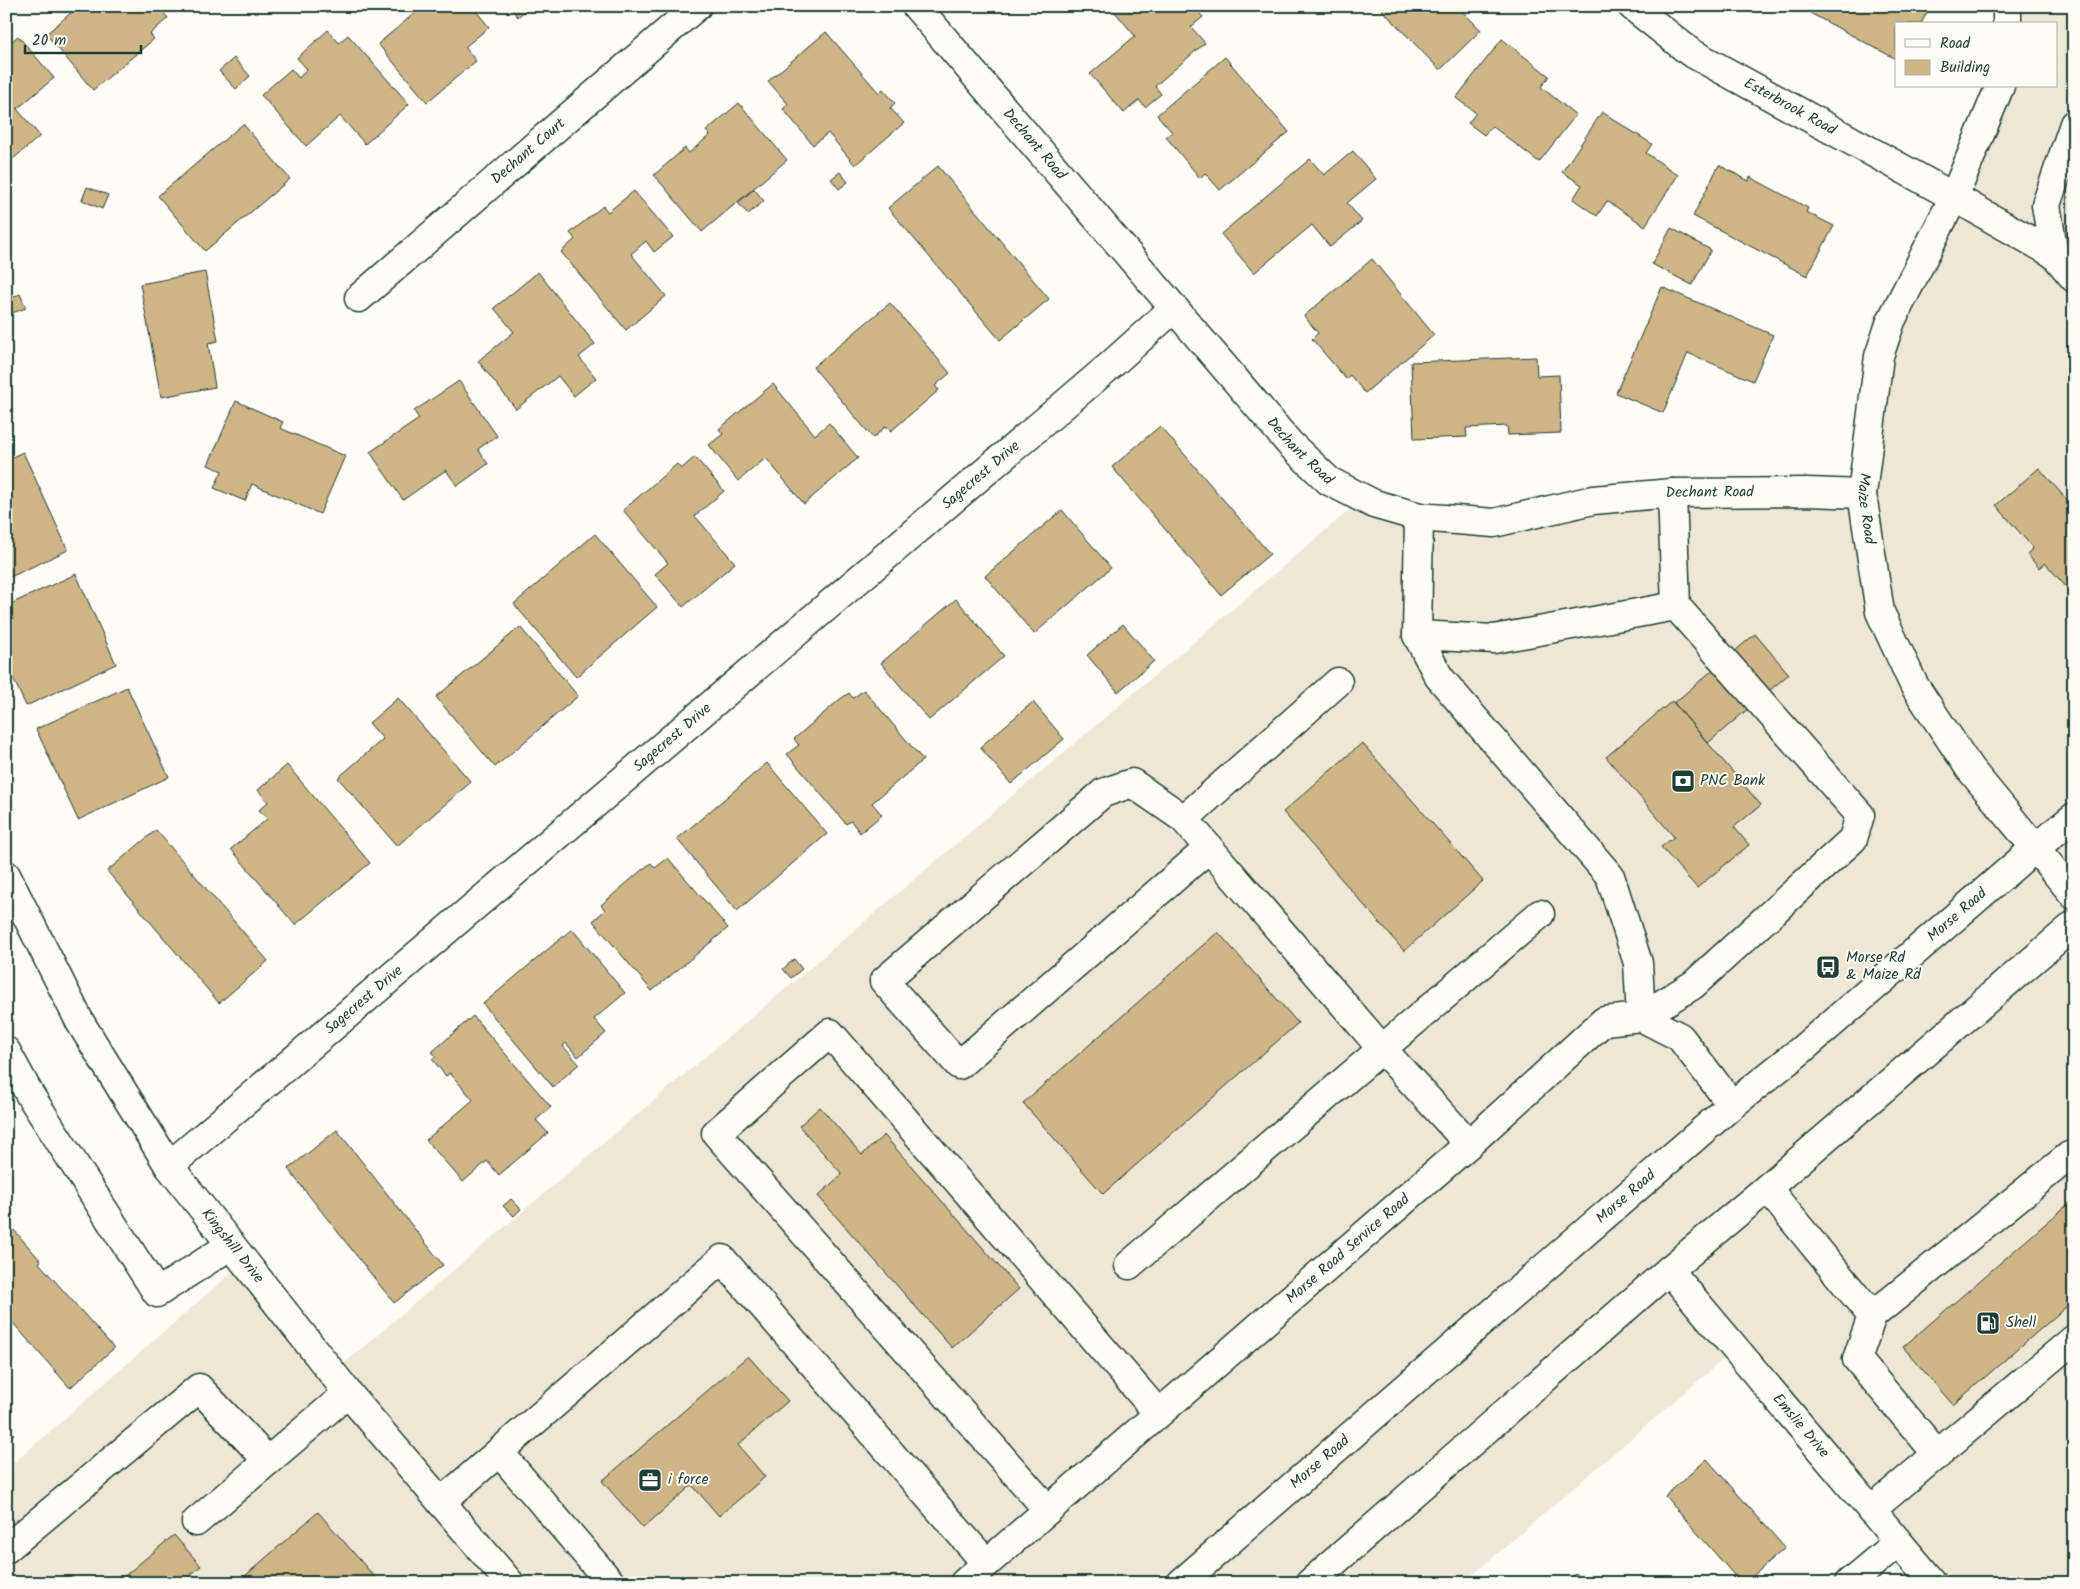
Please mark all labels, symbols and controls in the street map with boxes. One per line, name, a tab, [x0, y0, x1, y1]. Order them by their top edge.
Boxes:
scale bar	[25, 22, 141, 54]
legend	[1895, 22, 2058, 88]
text: 20 m	[32, 29, 66, 53]
text: Road	[1940, 32, 1971, 56]
text: Building	[1940, 56, 1990, 80]
street label: Esterbrook Road	[1739, 72, 1841, 142]
street label: Dechant Road	[996, 103, 1072, 186]
street label: Dechant Court	[486, 112, 571, 191]
street label: Dechant Road	[1260, 412, 1339, 492]
street label: Sagecrest Drive	[936, 435, 1026, 516]
street label: Maize Road	[1850, 471, 1882, 546]
street label: Dechant Road	[1665, 480, 1754, 506]
street label: Sagecrest Drive	[628, 697, 717, 778]
bank icon: PNC Bank	[1670, 768, 1696, 794]
place label: PNC Bank	[1700, 769, 1766, 793]
street label: Morse Road	[1922, 882, 1993, 948]
place label: Morse Rd & Maize Rd	[1846, 946, 1921, 987]
bus stop icon: Morse Rd & Maize Rd	[1815, 954, 1841, 980]
street label: Sagecrest Drive	[319, 959, 409, 1041]
street label: Morse Road	[1591, 1164, 1662, 1230]
street label: Morse Road Service Road	[1281, 1188, 1416, 1310]
street label: Kingshill Drive	[195, 1203, 270, 1289]
fuel station icon: Shell	[1975, 1310, 2001, 1336]
place label: Shell	[2006, 1311, 2036, 1335]
street label: Emslie Drive	[1766, 1388, 1835, 1464]
street label: Morse Road	[1285, 1429, 1356, 1495]
office icon: i force	[637, 1467, 663, 1493]
place label: i force	[668, 1468, 709, 1492]

